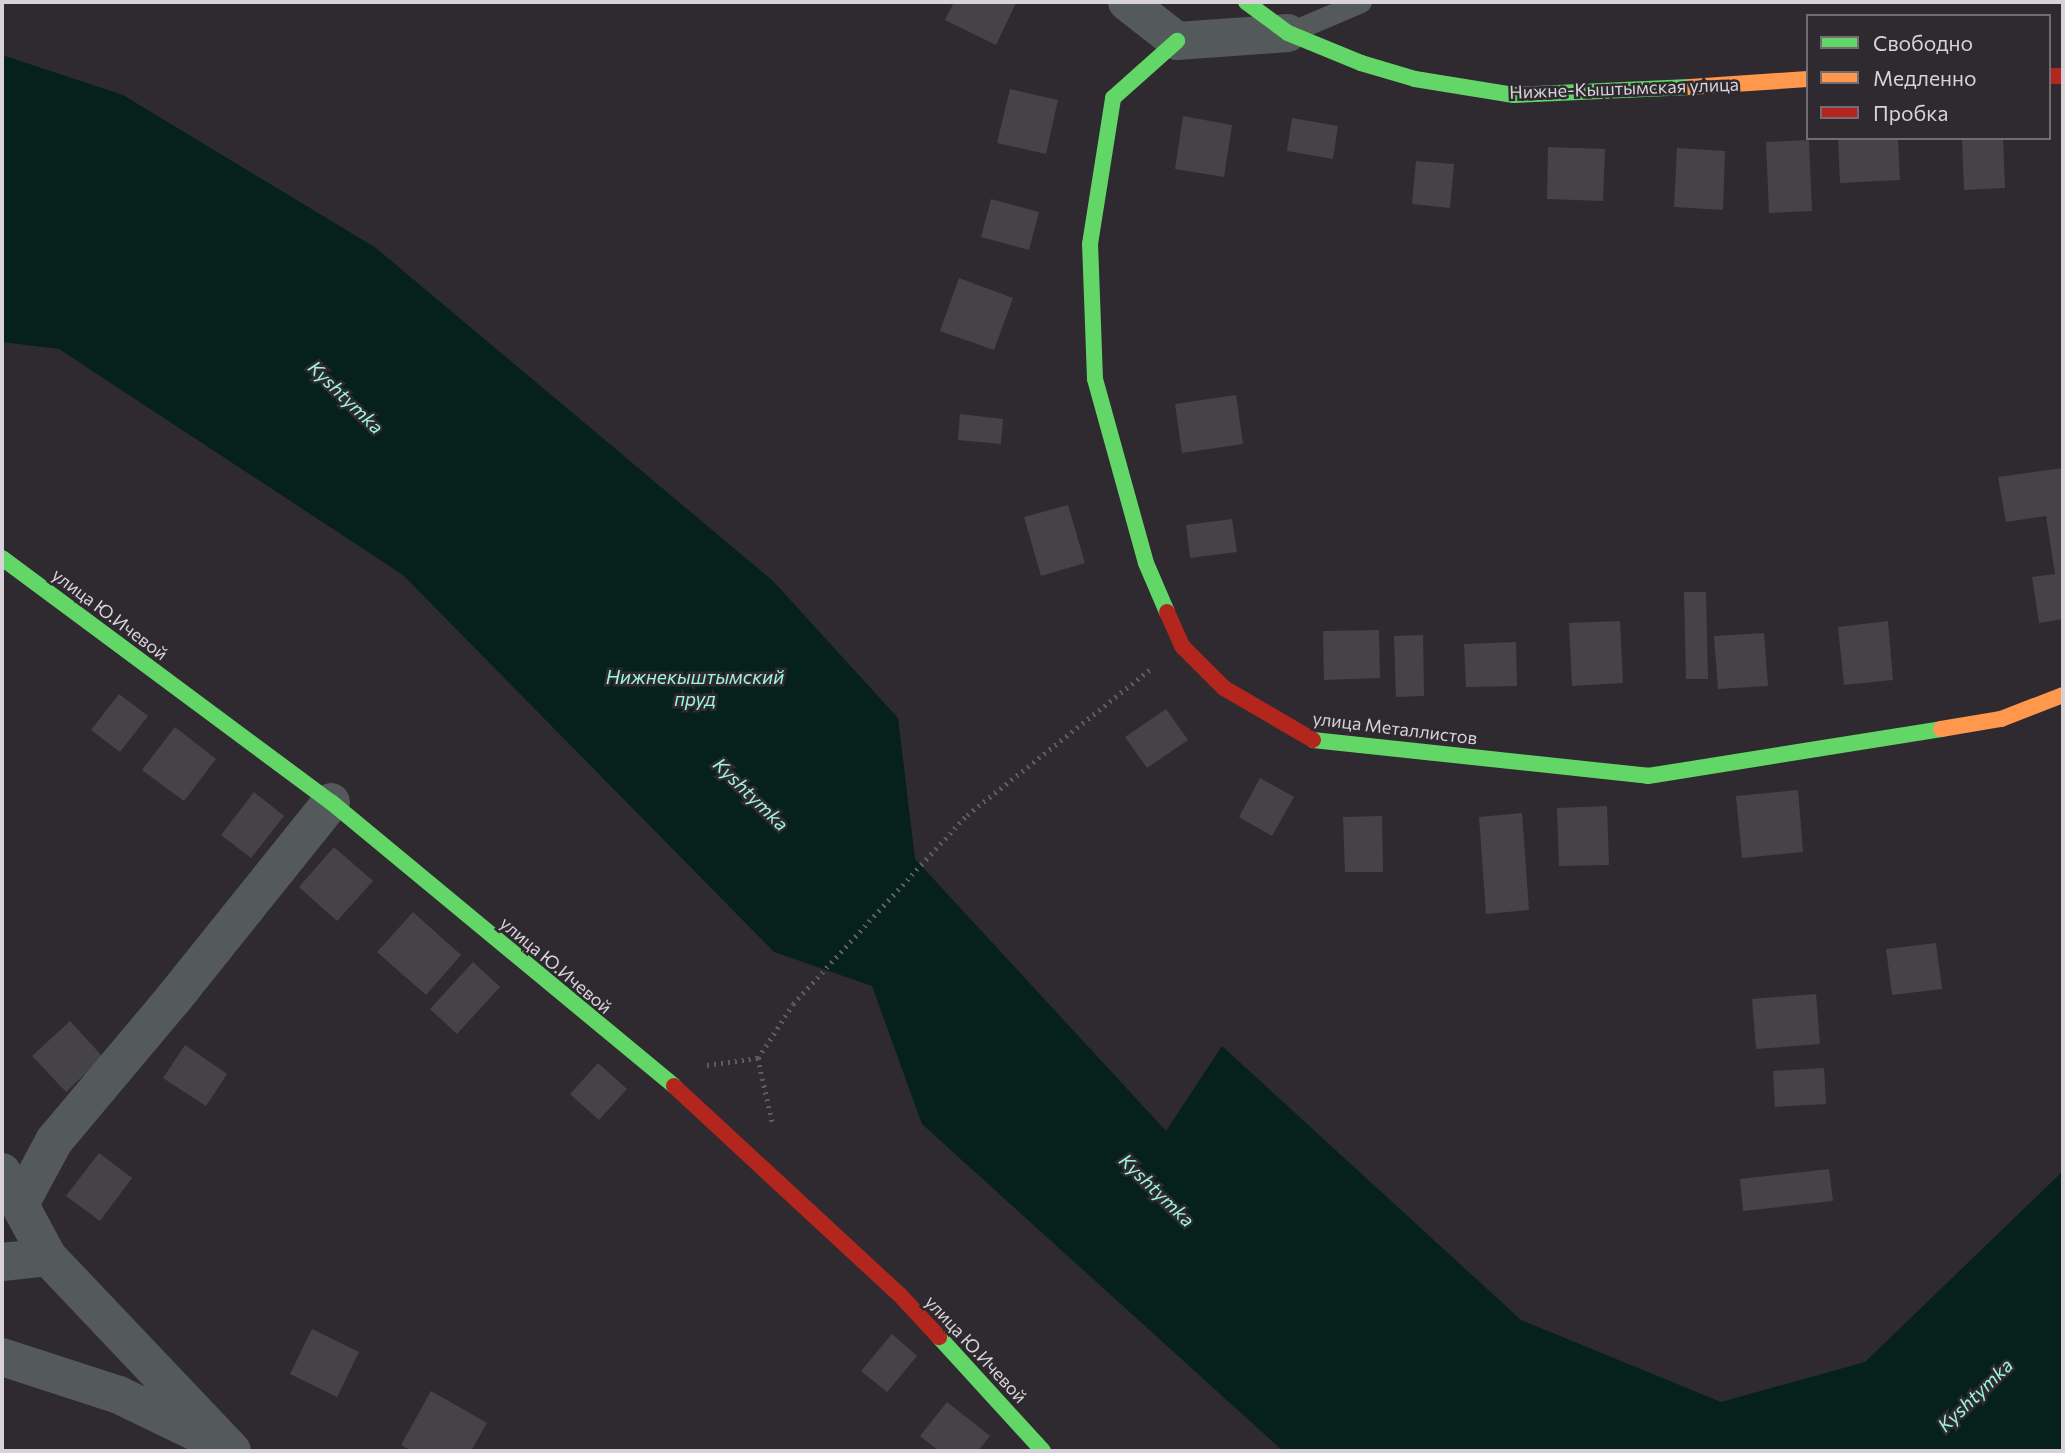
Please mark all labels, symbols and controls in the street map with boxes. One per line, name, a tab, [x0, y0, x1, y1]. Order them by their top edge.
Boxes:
legend	[1806, 14, 2051, 140]
text: Свободно	[1873, 30, 1973, 55]
text: Медленно	[1873, 65, 1977, 90]
street label: Нижне-Кыштымская улица	[1509, 73, 1739, 103]
text: Пробка	[1873, 100, 1948, 125]
water label: Kyshtymka	[304, 356, 388, 438]
street label: улица Ю.Ичевой	[48, 563, 172, 665]
water label: Нижнекыштымский пруд	[606, 666, 784, 710]
street label: улица Металлистов	[1311, 707, 1479, 749]
water label: Kyshtymka	[709, 753, 793, 835]
street label: улица Ю.Ичевой	[496, 912, 616, 1018]
water label: Kyshtymka	[1115, 1149, 1199, 1231]
street label: улица Ю.Ичевой	[921, 1291, 1031, 1407]
water label: Kyshtymka	[1933, 1354, 2017, 1436]

